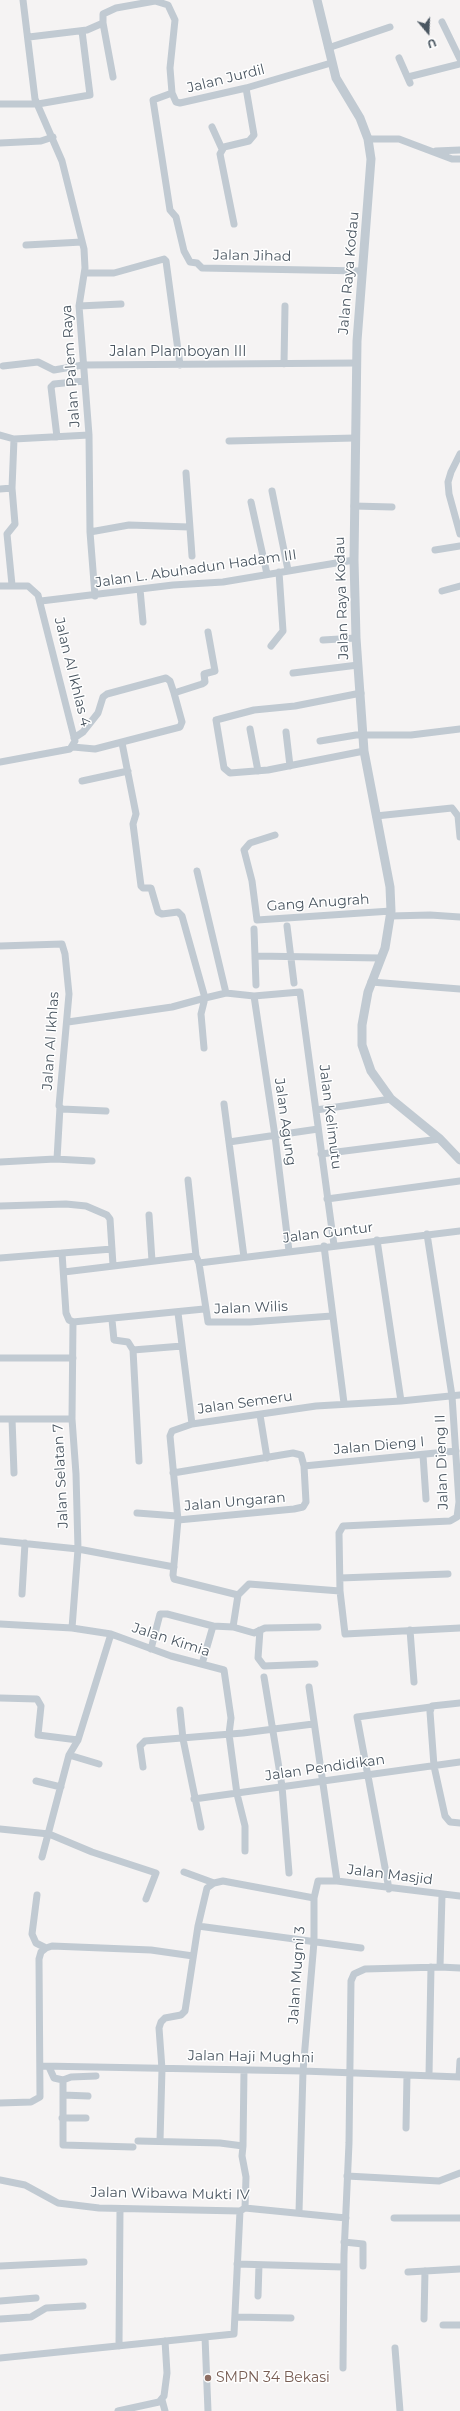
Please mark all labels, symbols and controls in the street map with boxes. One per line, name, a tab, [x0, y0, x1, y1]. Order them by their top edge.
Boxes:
north arrow	[408, 12, 448, 52]
text: U	[426, 35, 438, 51]
street label: Jalan Jurdil	[185, 61, 267, 97]
street label: Jalan Raya Kodau	[335, 211, 363, 335]
street label: Jalan Jihad	[213, 247, 291, 265]
street label: Jalan Palem Raya	[58, 304, 84, 428]
street label: Jalan Plamboyan III	[110, 344, 246, 360]
street label: Jalan Raya Kodau	[331, 536, 353, 660]
street label: Jalan L. Abuhadun Hadam III	[94, 547, 298, 591]
street label: Jalan Al Ikhlas 4	[50, 616, 94, 728]
street label: Gang Anugrah	[266, 891, 370, 915]
street label: Jalan Al Ikhlas	[39, 991, 63, 1091]
street label: Jalan Kelimutu	[315, 1064, 345, 1170]
street label: Jalan Agung	[271, 1077, 299, 1167]
street label: Jalan Guntur	[282, 1219, 374, 1247]
street label: Jalan Wilis	[214, 1298, 288, 1318]
street label: Jalan Semeru	[196, 1388, 294, 1418]
street label: Jalan Dieng II	[432, 1414, 452, 1510]
street label: Jalan Selatan 7	[50, 1423, 72, 1529]
street label: Jalan Dieng I	[333, 1434, 425, 1458]
street label: Jalan Ungaran	[184, 1489, 286, 1515]
street label: Jalan Kimia	[130, 1619, 212, 1661]
street label: Jalan Pendidikan	[264, 1751, 386, 1785]
street label: Jalan Masjid	[346, 1861, 434, 1889]
street label: Jalan Mugni 3	[285, 1926, 309, 2024]
street label: Jalan Haji Mughni	[188, 2047, 314, 2067]
street label: Jalan Wibawa Mukti IV	[90, 2184, 250, 2204]
place label: SMPN 34 Bekasi	[216, 2370, 330, 2386]
marker: SMPN 34 Bekasi	[203, 2373, 213, 2383]

